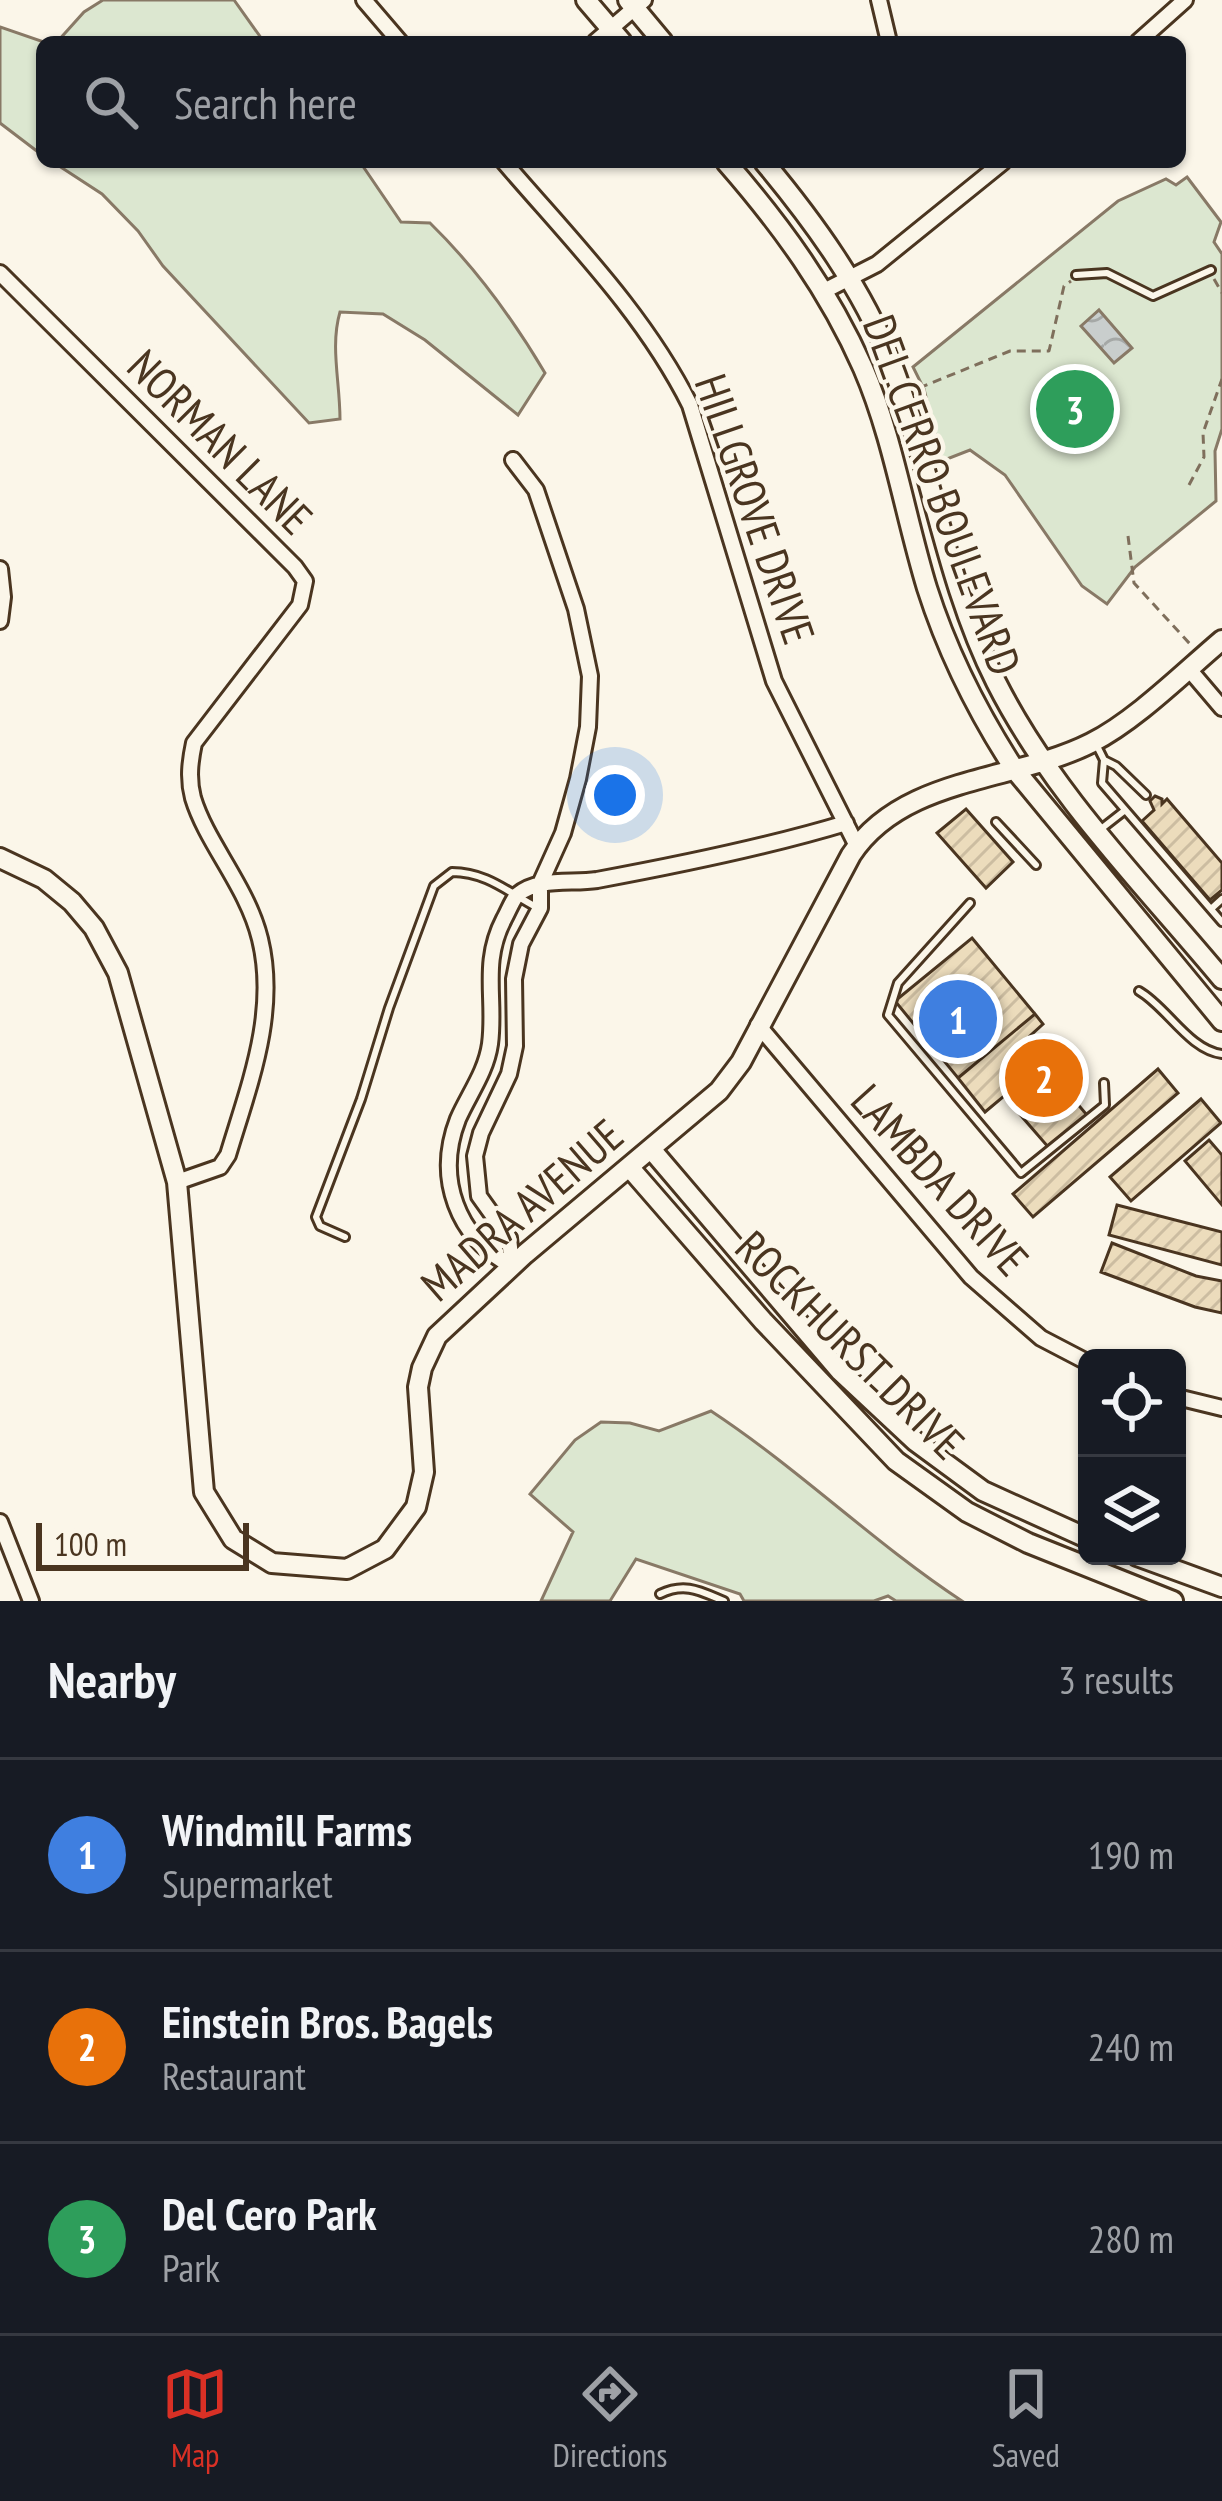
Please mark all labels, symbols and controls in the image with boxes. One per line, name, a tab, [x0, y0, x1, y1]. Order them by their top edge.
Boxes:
search box	[36, 36, 1186, 168]
icon: search	[78, 69, 144, 135]
text: Search here	[174, 73, 357, 131]
street label: DEL CERRO BOULEVARD	[851, 307, 1035, 682]
street label: NORMAN LANE	[116, 337, 325, 546]
pin: 3	[1036, 364, 1114, 454]
street label: HILLGROVE DRIVE	[683, 366, 829, 651]
your location	[585, 765, 645, 825]
pin: 1	[919, 974, 997, 1064]
pin: 2	[1005, 1033, 1083, 1123]
street label: LAMBDA DRIVE	[840, 1072, 1042, 1287]
street label: MADRA AVENUE	[408, 1106, 634, 1313]
street label: ROCKHURST DRIVE	[724, 1218, 977, 1471]
map controls	[1078, 1349, 1186, 1565]
button: locate	[1078, 1349, 1186, 1457]
button: layers	[1078, 1457, 1186, 1565]
scale bar	[36, 1517, 249, 1570]
text: 100 m	[54, 1522, 127, 1565]
text: Nearby	[48, 1646, 176, 1712]
text: 3 results	[1058, 1654, 1174, 1705]
text: Windmill Farms	[162, 1800, 412, 1858]
text: 1	[78, 1829, 96, 1880]
text: 190 m	[1088, 1829, 1174, 1880]
text: Supermarket	[162, 1858, 333, 1909]
text: Einstein Bros. Bagels	[162, 1992, 493, 2050]
text: 2	[78, 2021, 96, 2072]
text: 240 m	[1088, 2021, 1174, 2072]
text: Restaurant	[162, 2050, 306, 2101]
text: Del Cero Park	[162, 2184, 377, 2242]
text: 3	[78, 2213, 96, 2264]
text: 280 m	[1088, 2213, 1174, 2264]
text: Park	[162, 2242, 220, 2293]
tab: Map	[162, 2361, 228, 2476]
tab: Directions	[553, 2361, 667, 2476]
tab: Saved	[992, 2361, 1060, 2476]

